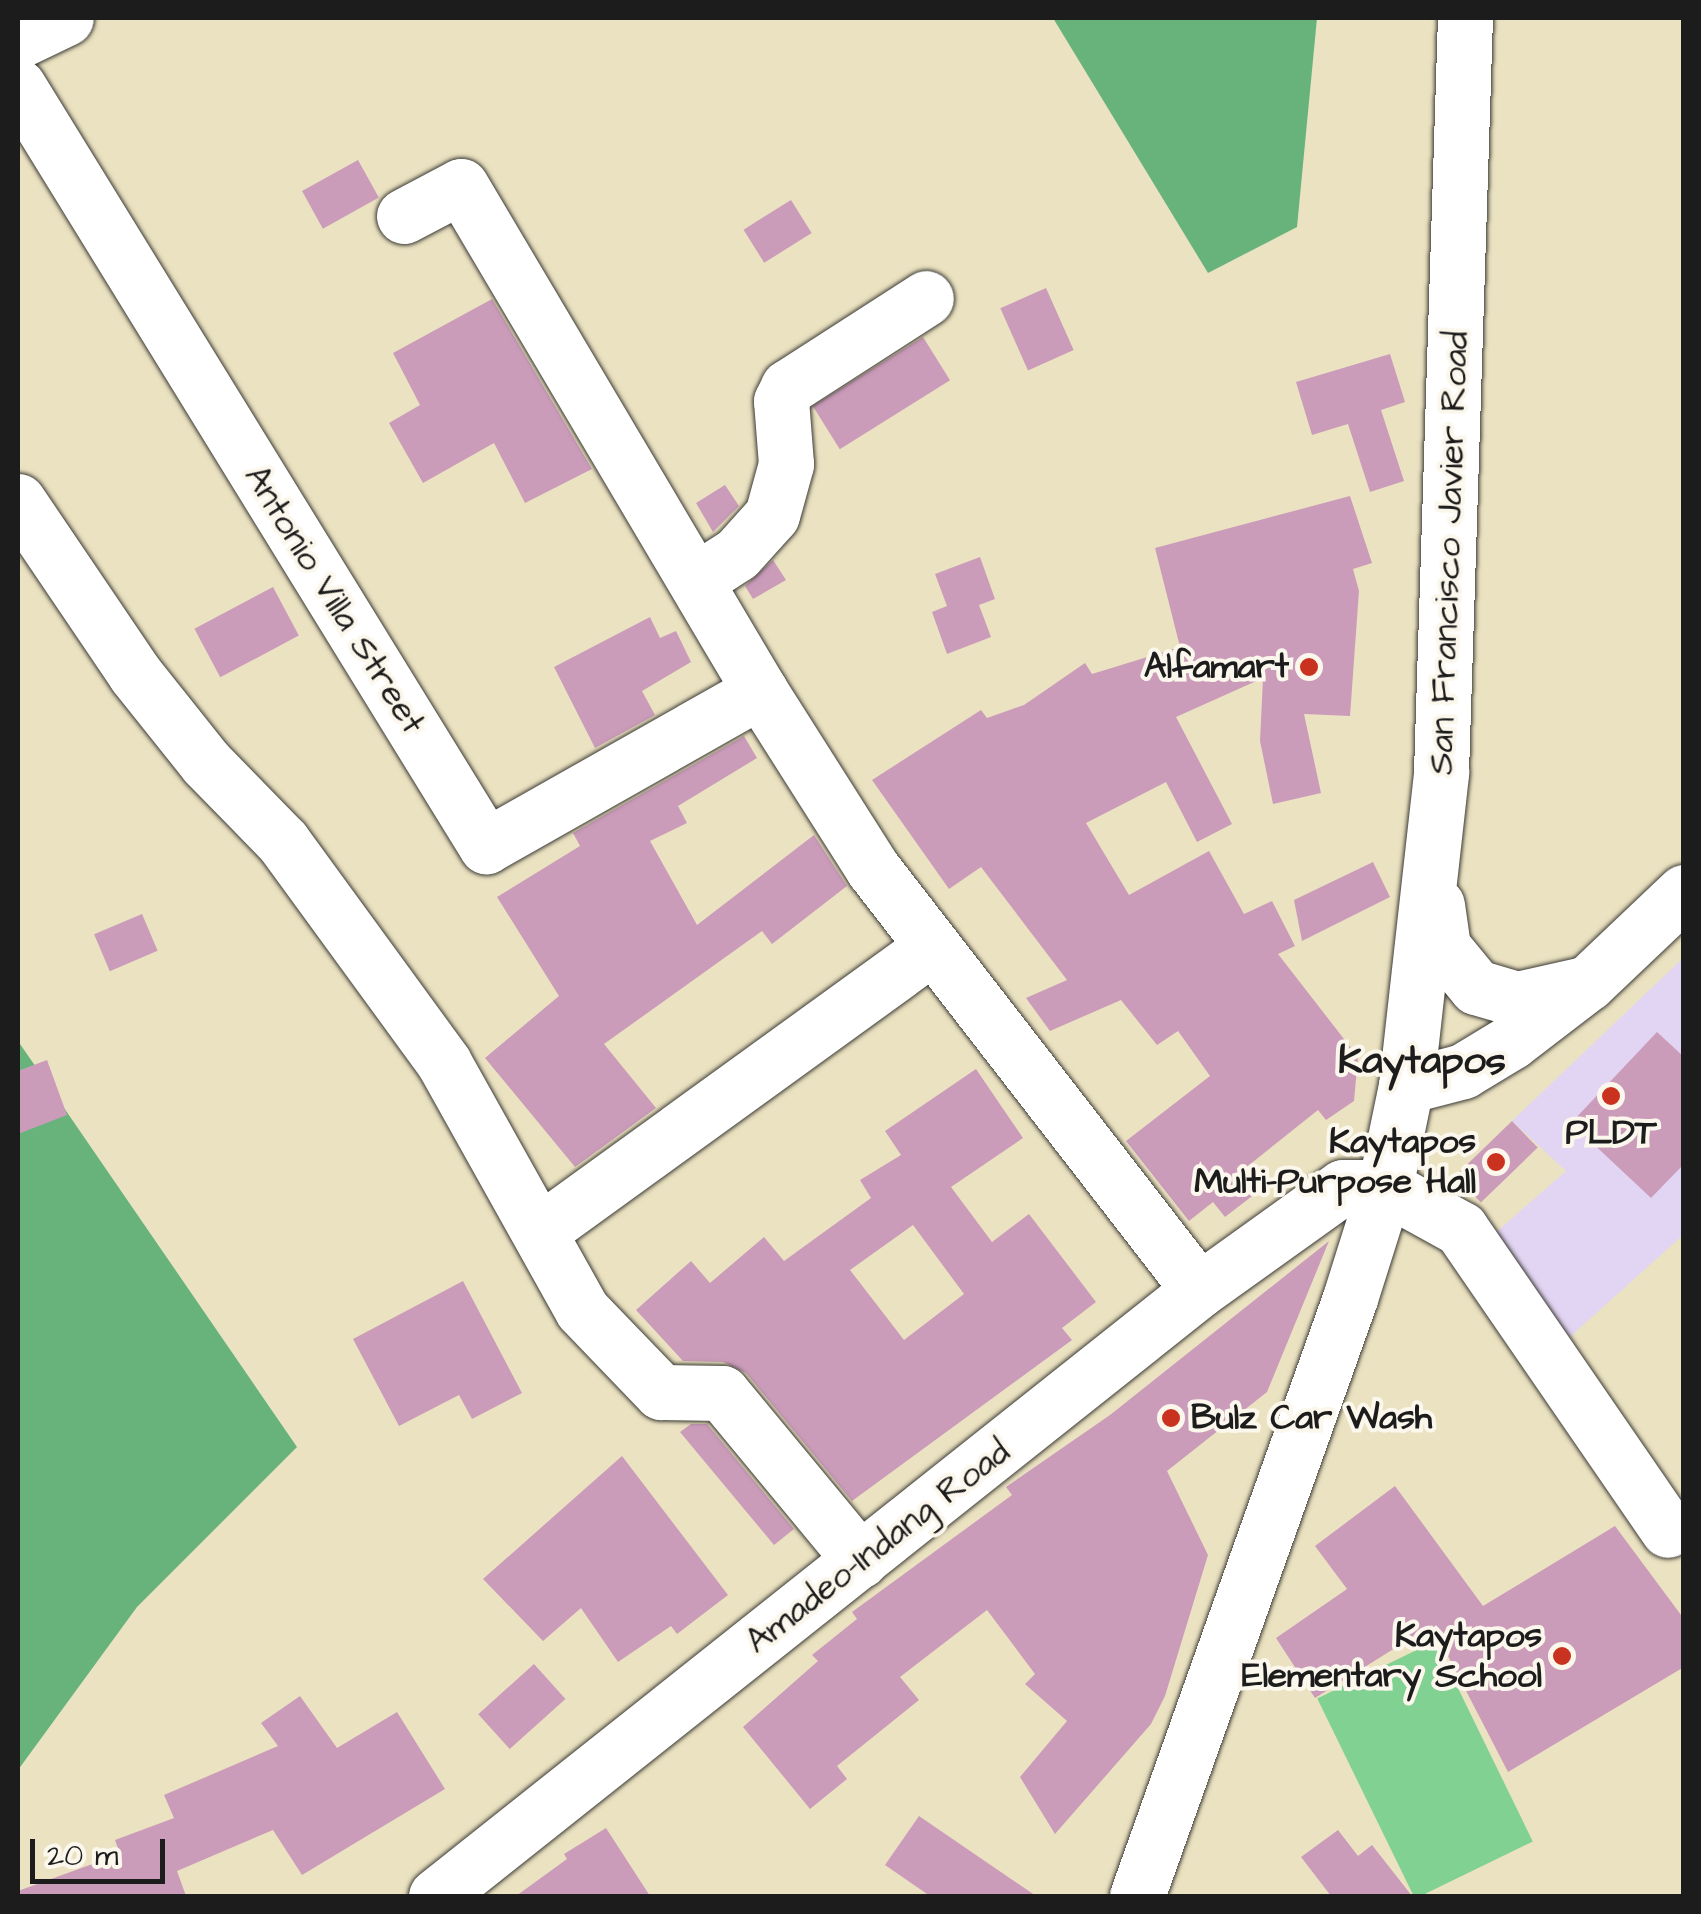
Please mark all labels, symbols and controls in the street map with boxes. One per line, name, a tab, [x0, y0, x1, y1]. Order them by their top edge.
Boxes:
street label: San Francisco Javier Road	[1420, 330, 1478, 776]
street label: Antonio Villa Street	[235, 458, 433, 742]
place label: Alfamart	[1144, 646, 1289, 688]
marker: Alfamart	[1298, 656, 1320, 678]
district label: Kaytapos	[1338, 1038, 1506, 1086]
marker: PLDT	[1600, 1085, 1622, 1107]
place label: PLDT	[1565, 1112, 1657, 1154]
place label: Kaytapos Multi-Purpose Hall	[1194, 1121, 1476, 1203]
marker: Kaytapos Multi-Purpose Hall	[1485, 1151, 1507, 1173]
place label: Bulz Car Wash	[1191, 1397, 1432, 1439]
marker: Bulz Car Wash	[1160, 1407, 1182, 1429]
street label: Amadeo-Indang Road	[738, 1431, 1018, 1663]
place label: Kaytapos Elementary School	[1242, 1615, 1542, 1697]
marker: Kaytapos Elementary School	[1551, 1645, 1573, 1667]
scale bar	[35, 1819, 170, 1881]
text: 20 m	[47, 1835, 118, 1877]

